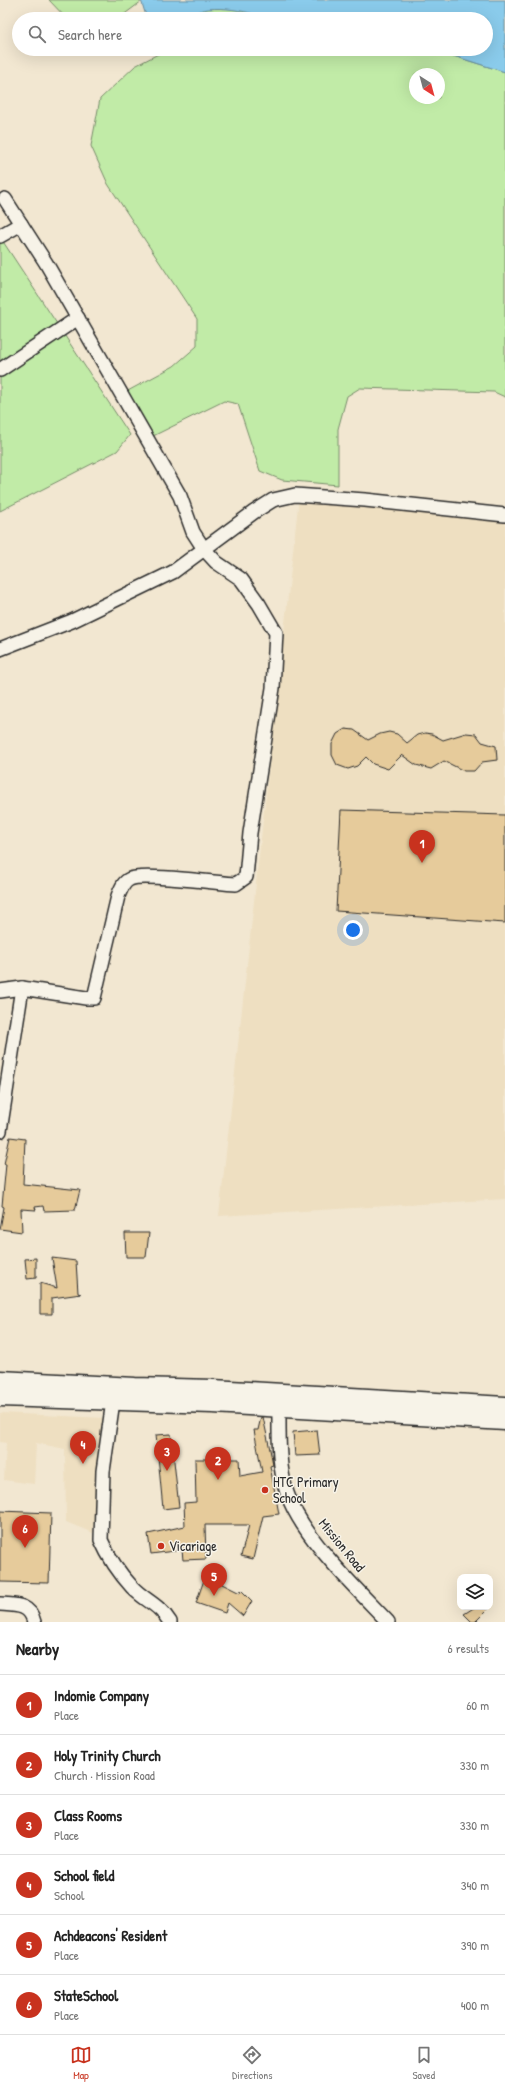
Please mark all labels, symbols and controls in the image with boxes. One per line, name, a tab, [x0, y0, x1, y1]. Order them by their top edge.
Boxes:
search box	[12, 12, 493, 56]
icon: search	[26, 23, 48, 45]
text: Search here	[58, 24, 122, 45]
north arrow	[409, 68, 445, 104]
pin: 1	[409, 830, 435, 863]
your location	[343, 920, 363, 940]
pin: 4	[70, 1431, 96, 1464]
pin: 3	[154, 1438, 180, 1471]
pin: 2	[205, 1447, 231, 1480]
place label: HTC Primary School	[273, 1472, 339, 1507]
marker: HTC Primary School	[260, 1485, 270, 1495]
street label: Mission Road	[315, 1514, 370, 1576]
pin: 6	[12, 1515, 38, 1548]
place label: Vicariage	[169, 1536, 217, 1556]
marker: Vicariage	[156, 1541, 166, 1551]
pin: 5	[201, 1563, 227, 1596]
map controls	[457, 1574, 493, 1610]
button: layers	[457, 1574, 493, 1610]
text: Nearby	[16, 1637, 59, 1660]
text: 6 results	[448, 1639, 489, 1657]
text: Indomie Company	[54, 1685, 149, 1706]
text: 1	[27, 1696, 31, 1714]
text: 60 m	[466, 1696, 489, 1714]
text: Place	[54, 1706, 79, 1724]
text: Holy Trinity Church	[54, 1745, 161, 1766]
text: 2	[26, 1756, 32, 1774]
text: 330 m	[460, 1756, 489, 1774]
text: Church · Mission Road	[54, 1766, 155, 1784]
text: Class Rooms	[54, 1805, 122, 1826]
text: 3	[26, 1816, 32, 1834]
text: 330 m	[460, 1816, 489, 1834]
text: Place	[54, 1826, 79, 1844]
text: School field	[54, 1865, 114, 1886]
text: 4	[27, 1876, 31, 1894]
text: 340 m	[461, 1876, 489, 1894]
text: School	[54, 1886, 84, 1904]
text: Achdeacons' Resident	[54, 1925, 167, 1946]
text: 5	[26, 1936, 32, 1954]
text: 390 m	[461, 1936, 489, 1954]
text: Place	[54, 1946, 79, 1964]
text: StateSchool	[54, 1985, 118, 2006]
text: 6	[26, 1996, 32, 2014]
text: 400 m	[461, 1996, 489, 2014]
text: Place	[54, 2006, 79, 2024]
tab: Map	[70, 2044, 92, 2082]
tab: Directions	[232, 2044, 273, 2082]
tab: Saved	[413, 2044, 435, 2082]

